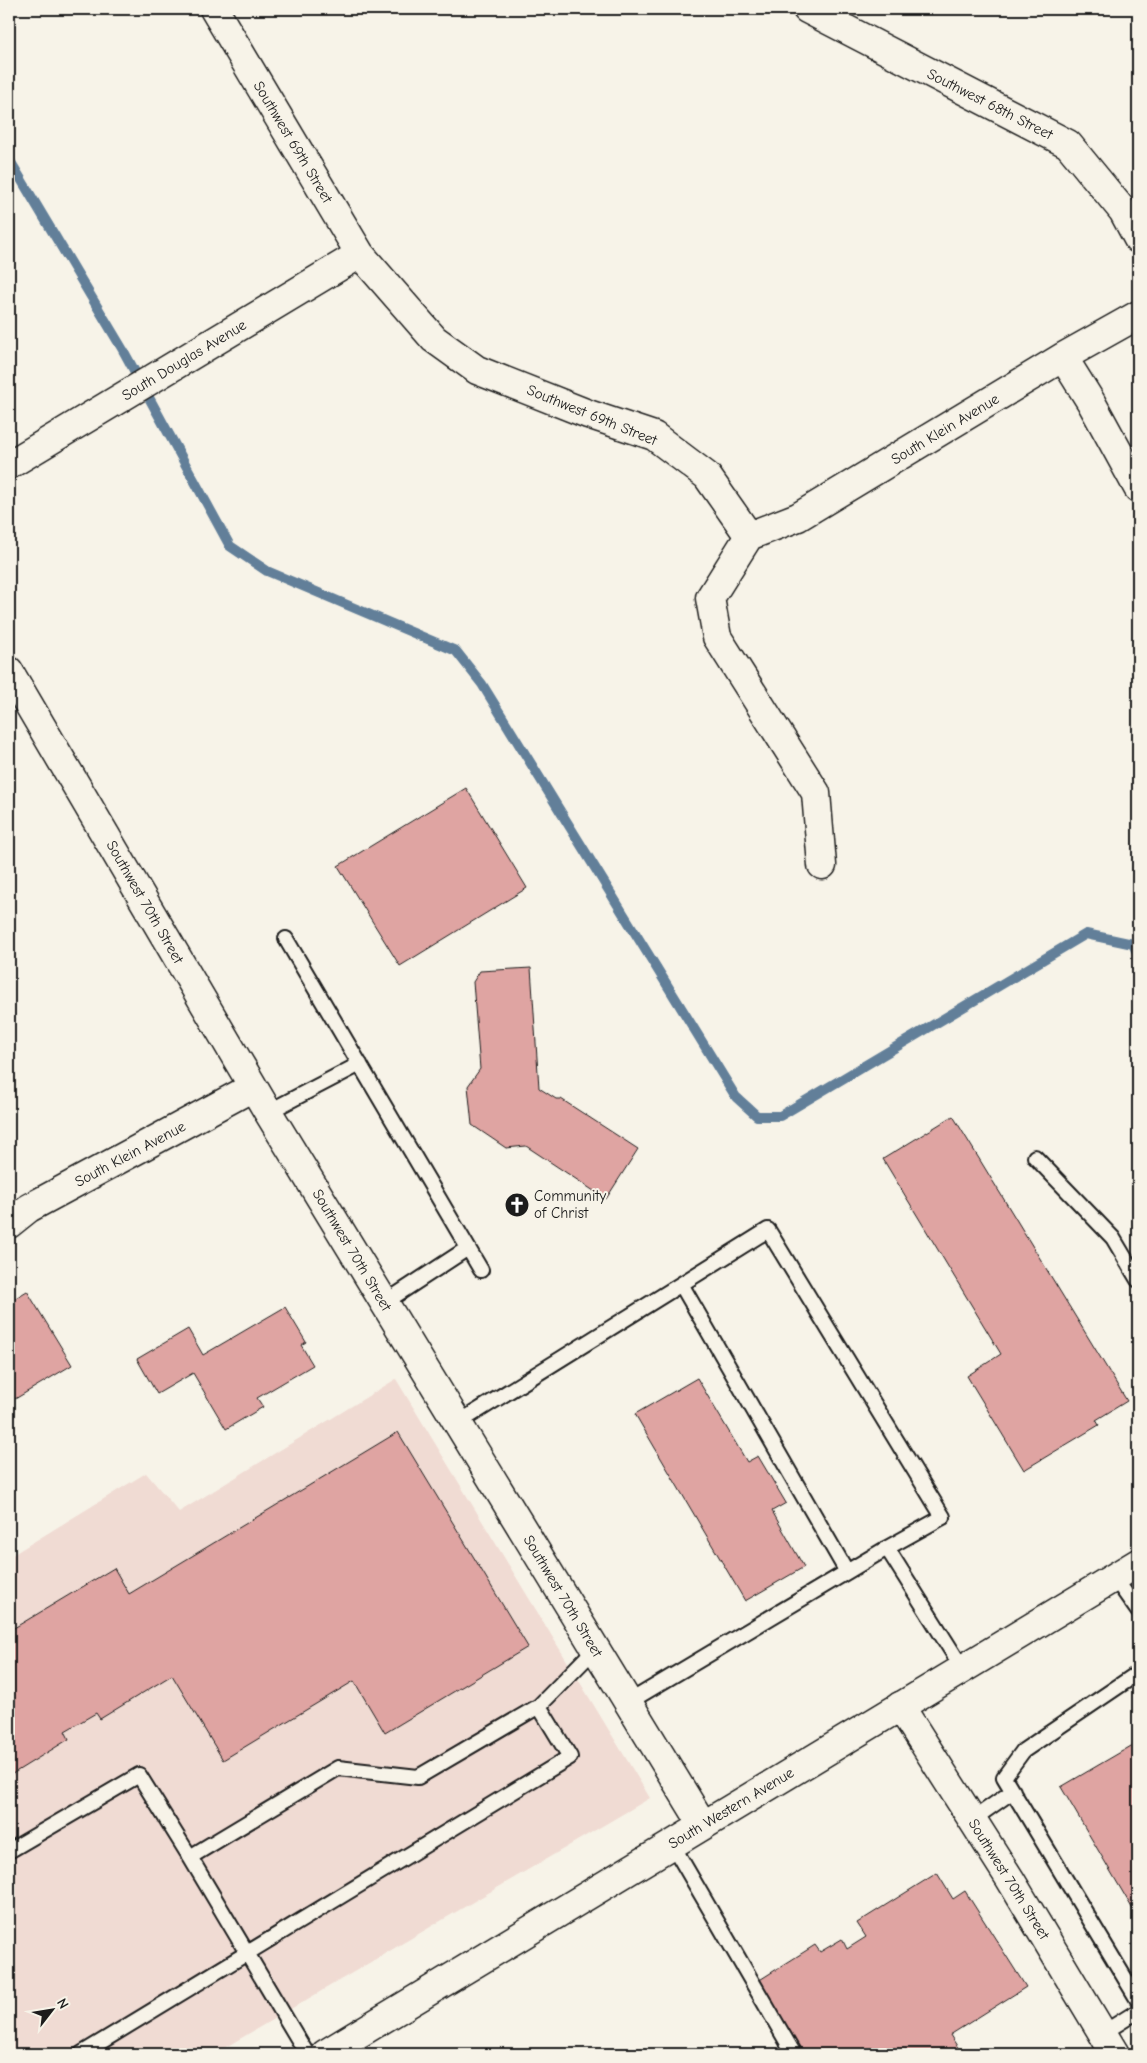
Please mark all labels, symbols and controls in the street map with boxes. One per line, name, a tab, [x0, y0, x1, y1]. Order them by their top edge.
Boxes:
street label: Southwest 68th Street	[924, 64, 1057, 144]
street label: Southwest 69th Street	[249, 78, 337, 207]
street label: South Douglas Avenue	[118, 315, 250, 404]
street label: Southwest 69th Street	[524, 381, 660, 450]
street label: South Klein Avenue	[888, 389, 1003, 468]
street label: Southwest 70th Street	[102, 837, 188, 967]
street label: South Klein Avenue	[72, 1117, 189, 1191]
street label: Southwest 70th Street	[308, 1186, 396, 1315]
place label: Community of Christ	[534, 1187, 607, 1222]
church icon: Community of Christ	[504, 1192, 530, 1218]
street label: Southwest 70th Street	[519, 1532, 607, 1661]
street label: South Western Avenue	[665, 1763, 797, 1853]
street label: Southwest 70th Street	[965, 1815, 1054, 1943]
north arrow	[28, 1986, 78, 2036]
text: N	[53, 1995, 72, 2012]

